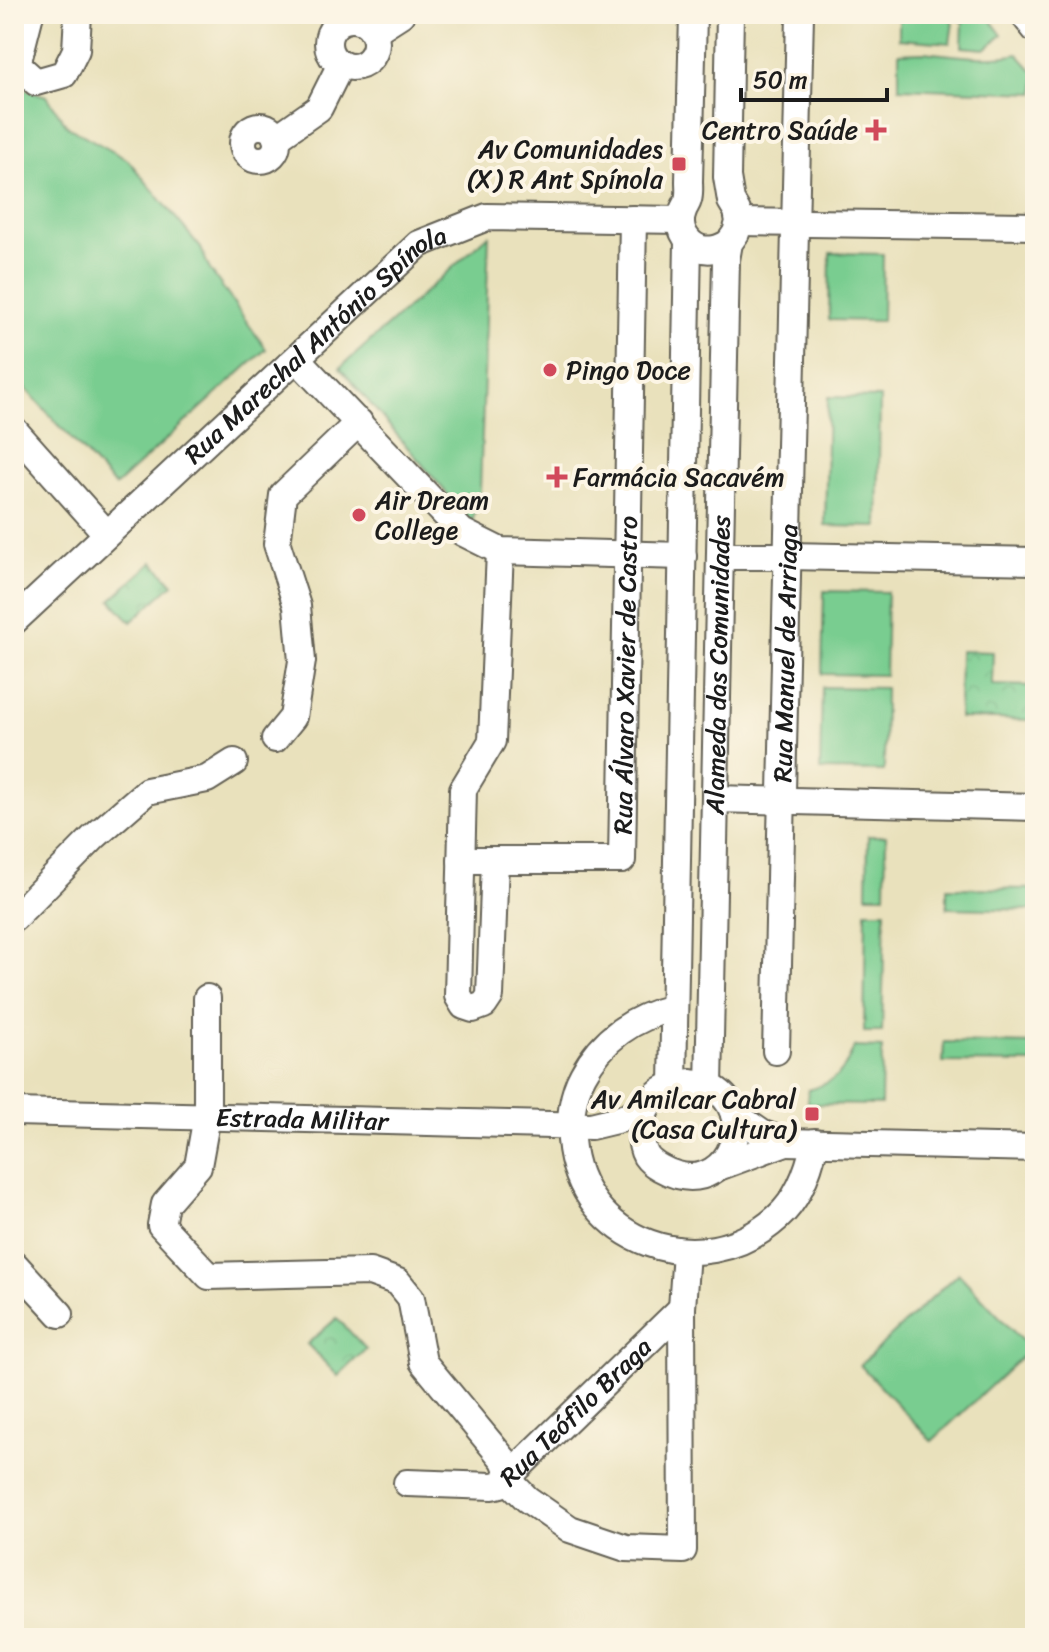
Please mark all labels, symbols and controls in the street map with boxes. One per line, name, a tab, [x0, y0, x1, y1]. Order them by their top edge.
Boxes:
scale bar	[741, 52, 887, 102]
text: 50 m	[753, 59, 808, 101]
place label: Centro Saúde	[702, 107, 858, 153]
marker: Centro Saúde	[865, 119, 887, 141]
place label: Av Comunidades (X) R Ant Spínola	[466, 126, 664, 202]
marker: Av Comunidades (X) R Ant Spínola	[670, 155, 688, 173]
street label: Rua Marechal António Spínola	[173, 212, 454, 475]
place label: Pingo Doce	[566, 347, 691, 393]
marker: Pingo Doce	[541, 361, 559, 379]
place label: Farmácia Sacavém	[573, 454, 785, 500]
marker: Farmácia Sacavém	[548, 468, 566, 486]
place label: Air Dream College	[374, 477, 489, 553]
marker: Air Dream College	[350, 506, 368, 524]
street label: Alameda das Comunidades	[692, 514, 744, 816]
street label: Rua Álvaro Xavier de Castro	[599, 515, 651, 835]
street label: Rua Manuel de Arriaga	[759, 523, 811, 783]
place label: Av Amilcar Cabral (Casa Cultura)	[590, 1076, 798, 1152]
street label: Estrada Militar	[215, 1094, 390, 1144]
marker: Av Amilcar Cabral (Casa Cultura)	[803, 1105, 821, 1123]
street label: Rua Teófilo Braga	[488, 1326, 663, 1498]

